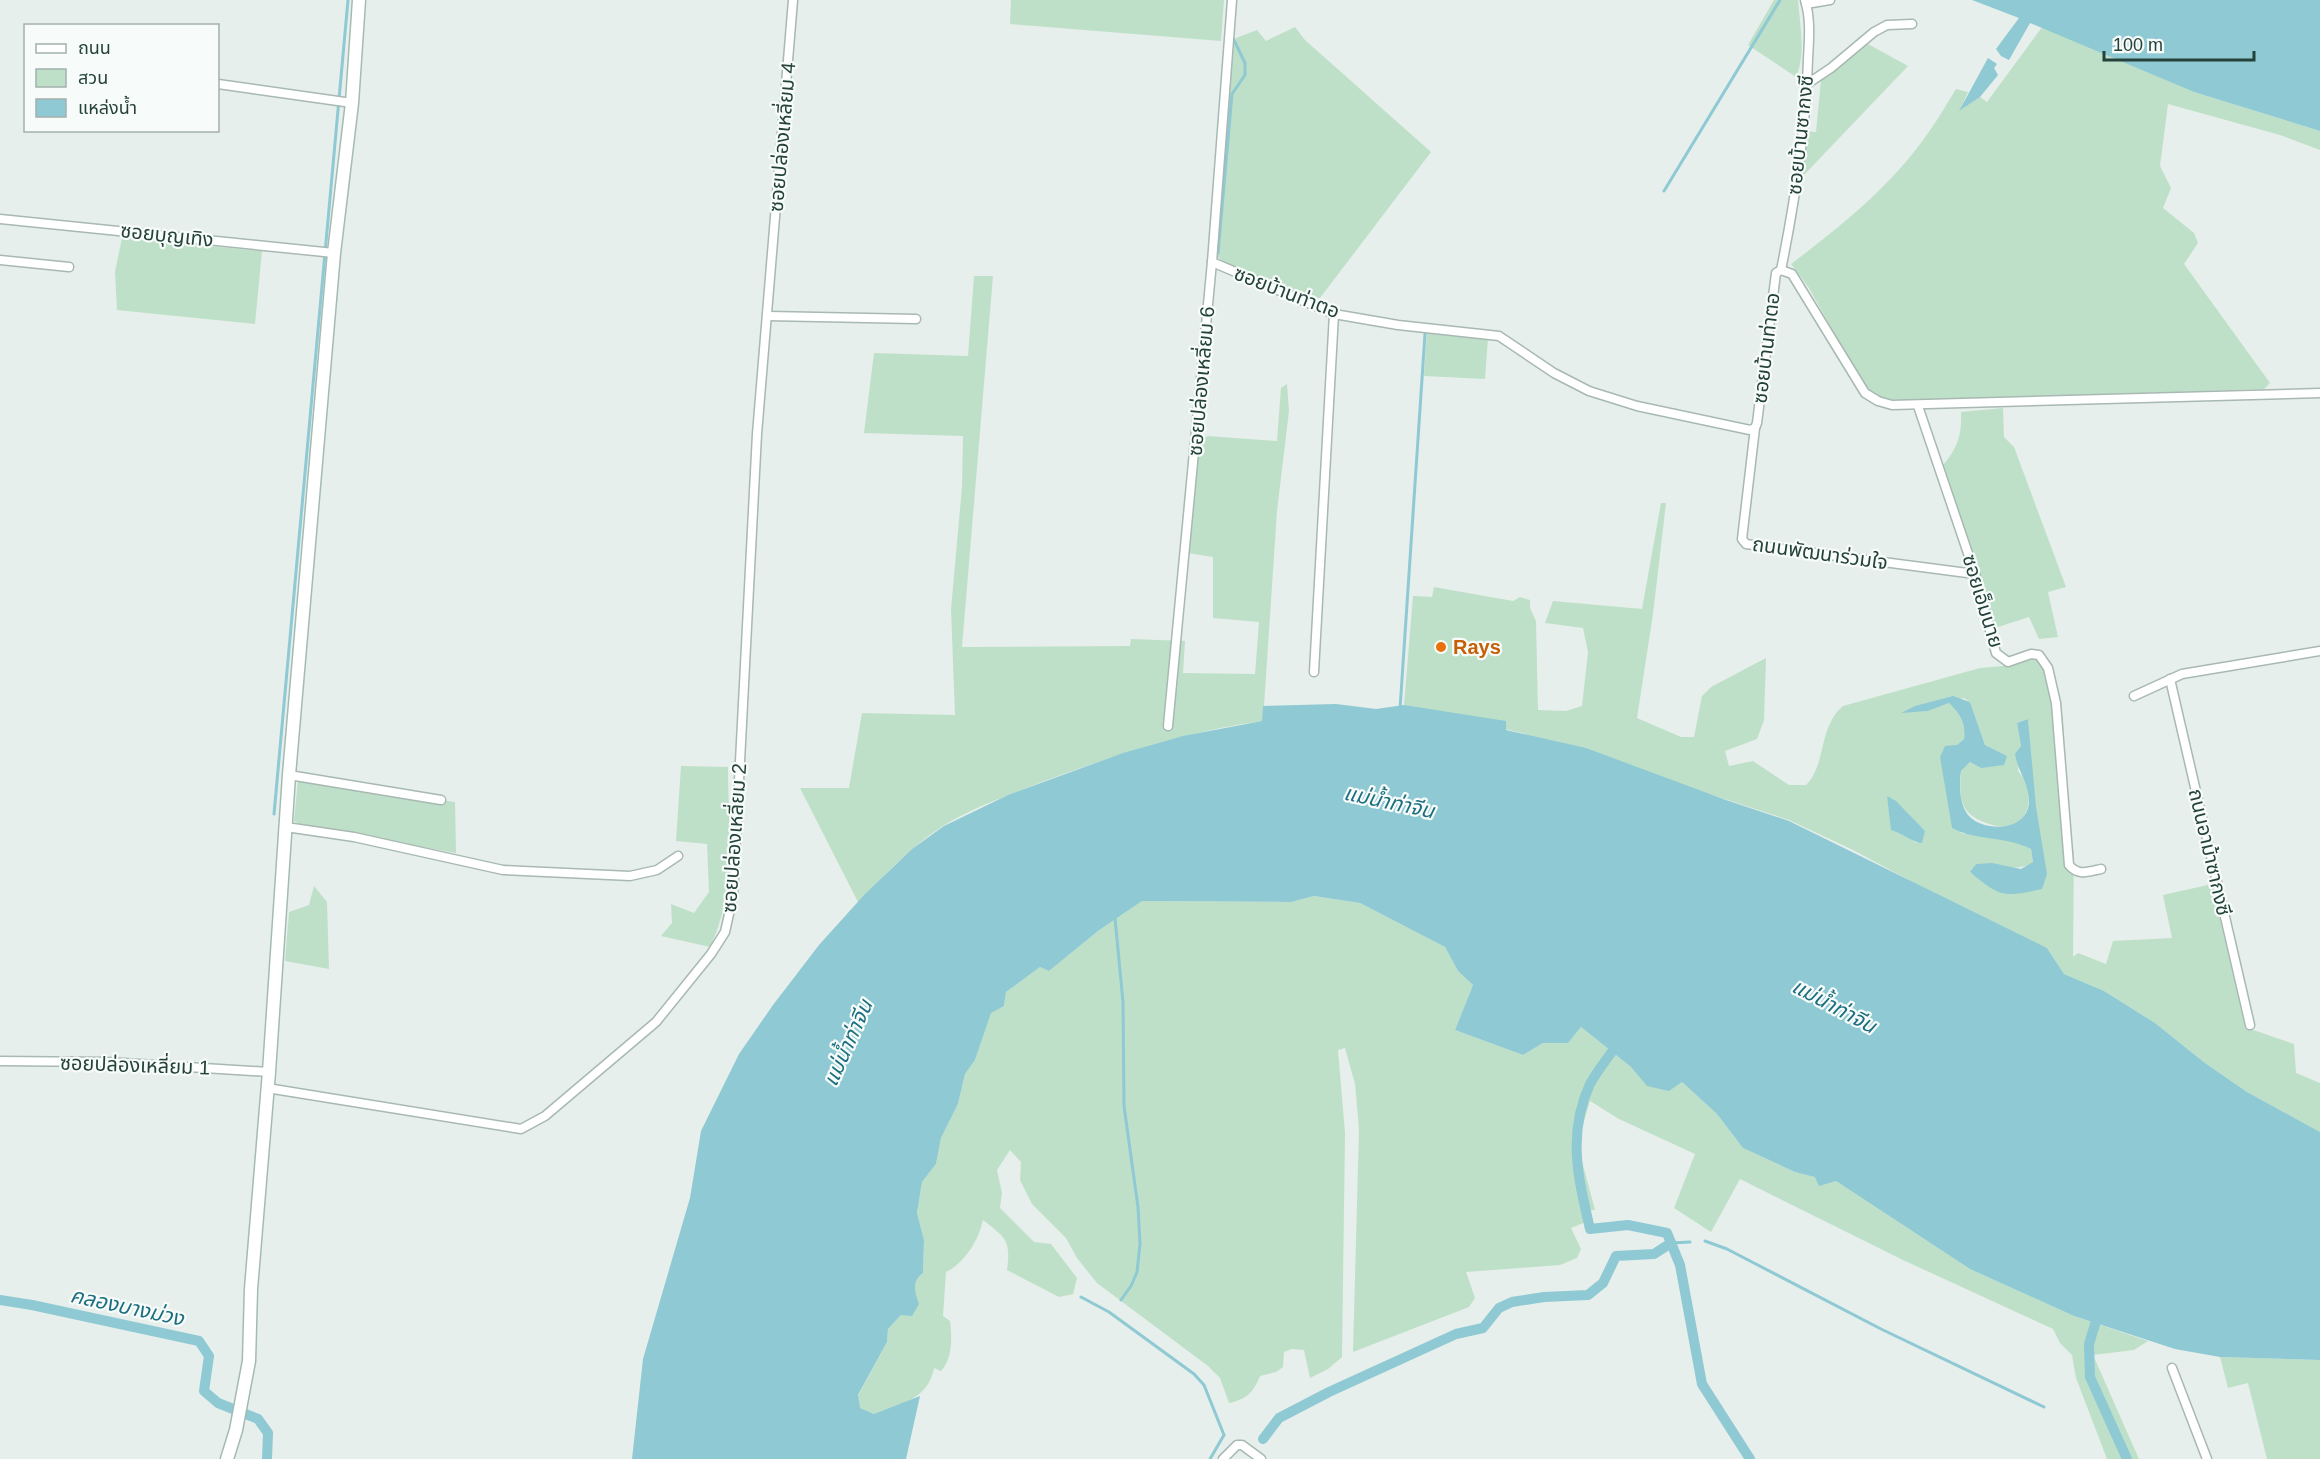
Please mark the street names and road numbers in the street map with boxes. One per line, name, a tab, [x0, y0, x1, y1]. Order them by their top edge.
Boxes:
street label: ซอยปล่องเหลี่ยม 4	[762, 61, 800, 213]
street label: ซอยบ้านซากงซี	[1783, 74, 1817, 196]
street label: ซอยบุญเทิง	[119, 219, 215, 252]
street label: ซอยบ้านท่าตอ	[1231, 262, 1343, 322]
street label: ซอยบ้านท่าตอ	[1748, 291, 1784, 405]
street label: ซอยปล่องเหลี่ยม 6	[1181, 305, 1219, 457]
street label: ถนนพัฒนาร่วมใจ	[1751, 533, 1889, 573]
street label: ซอยเอ็มนาย	[1958, 552, 2008, 650]
street label: ซอยปล่องเหลี่ยม 2	[715, 762, 750, 914]
street label: ถนนอาม้าซากงซี	[2185, 786, 2235, 918]
street label: ซอยปล่องเหลี่ยม 1	[60, 1048, 211, 1079]

